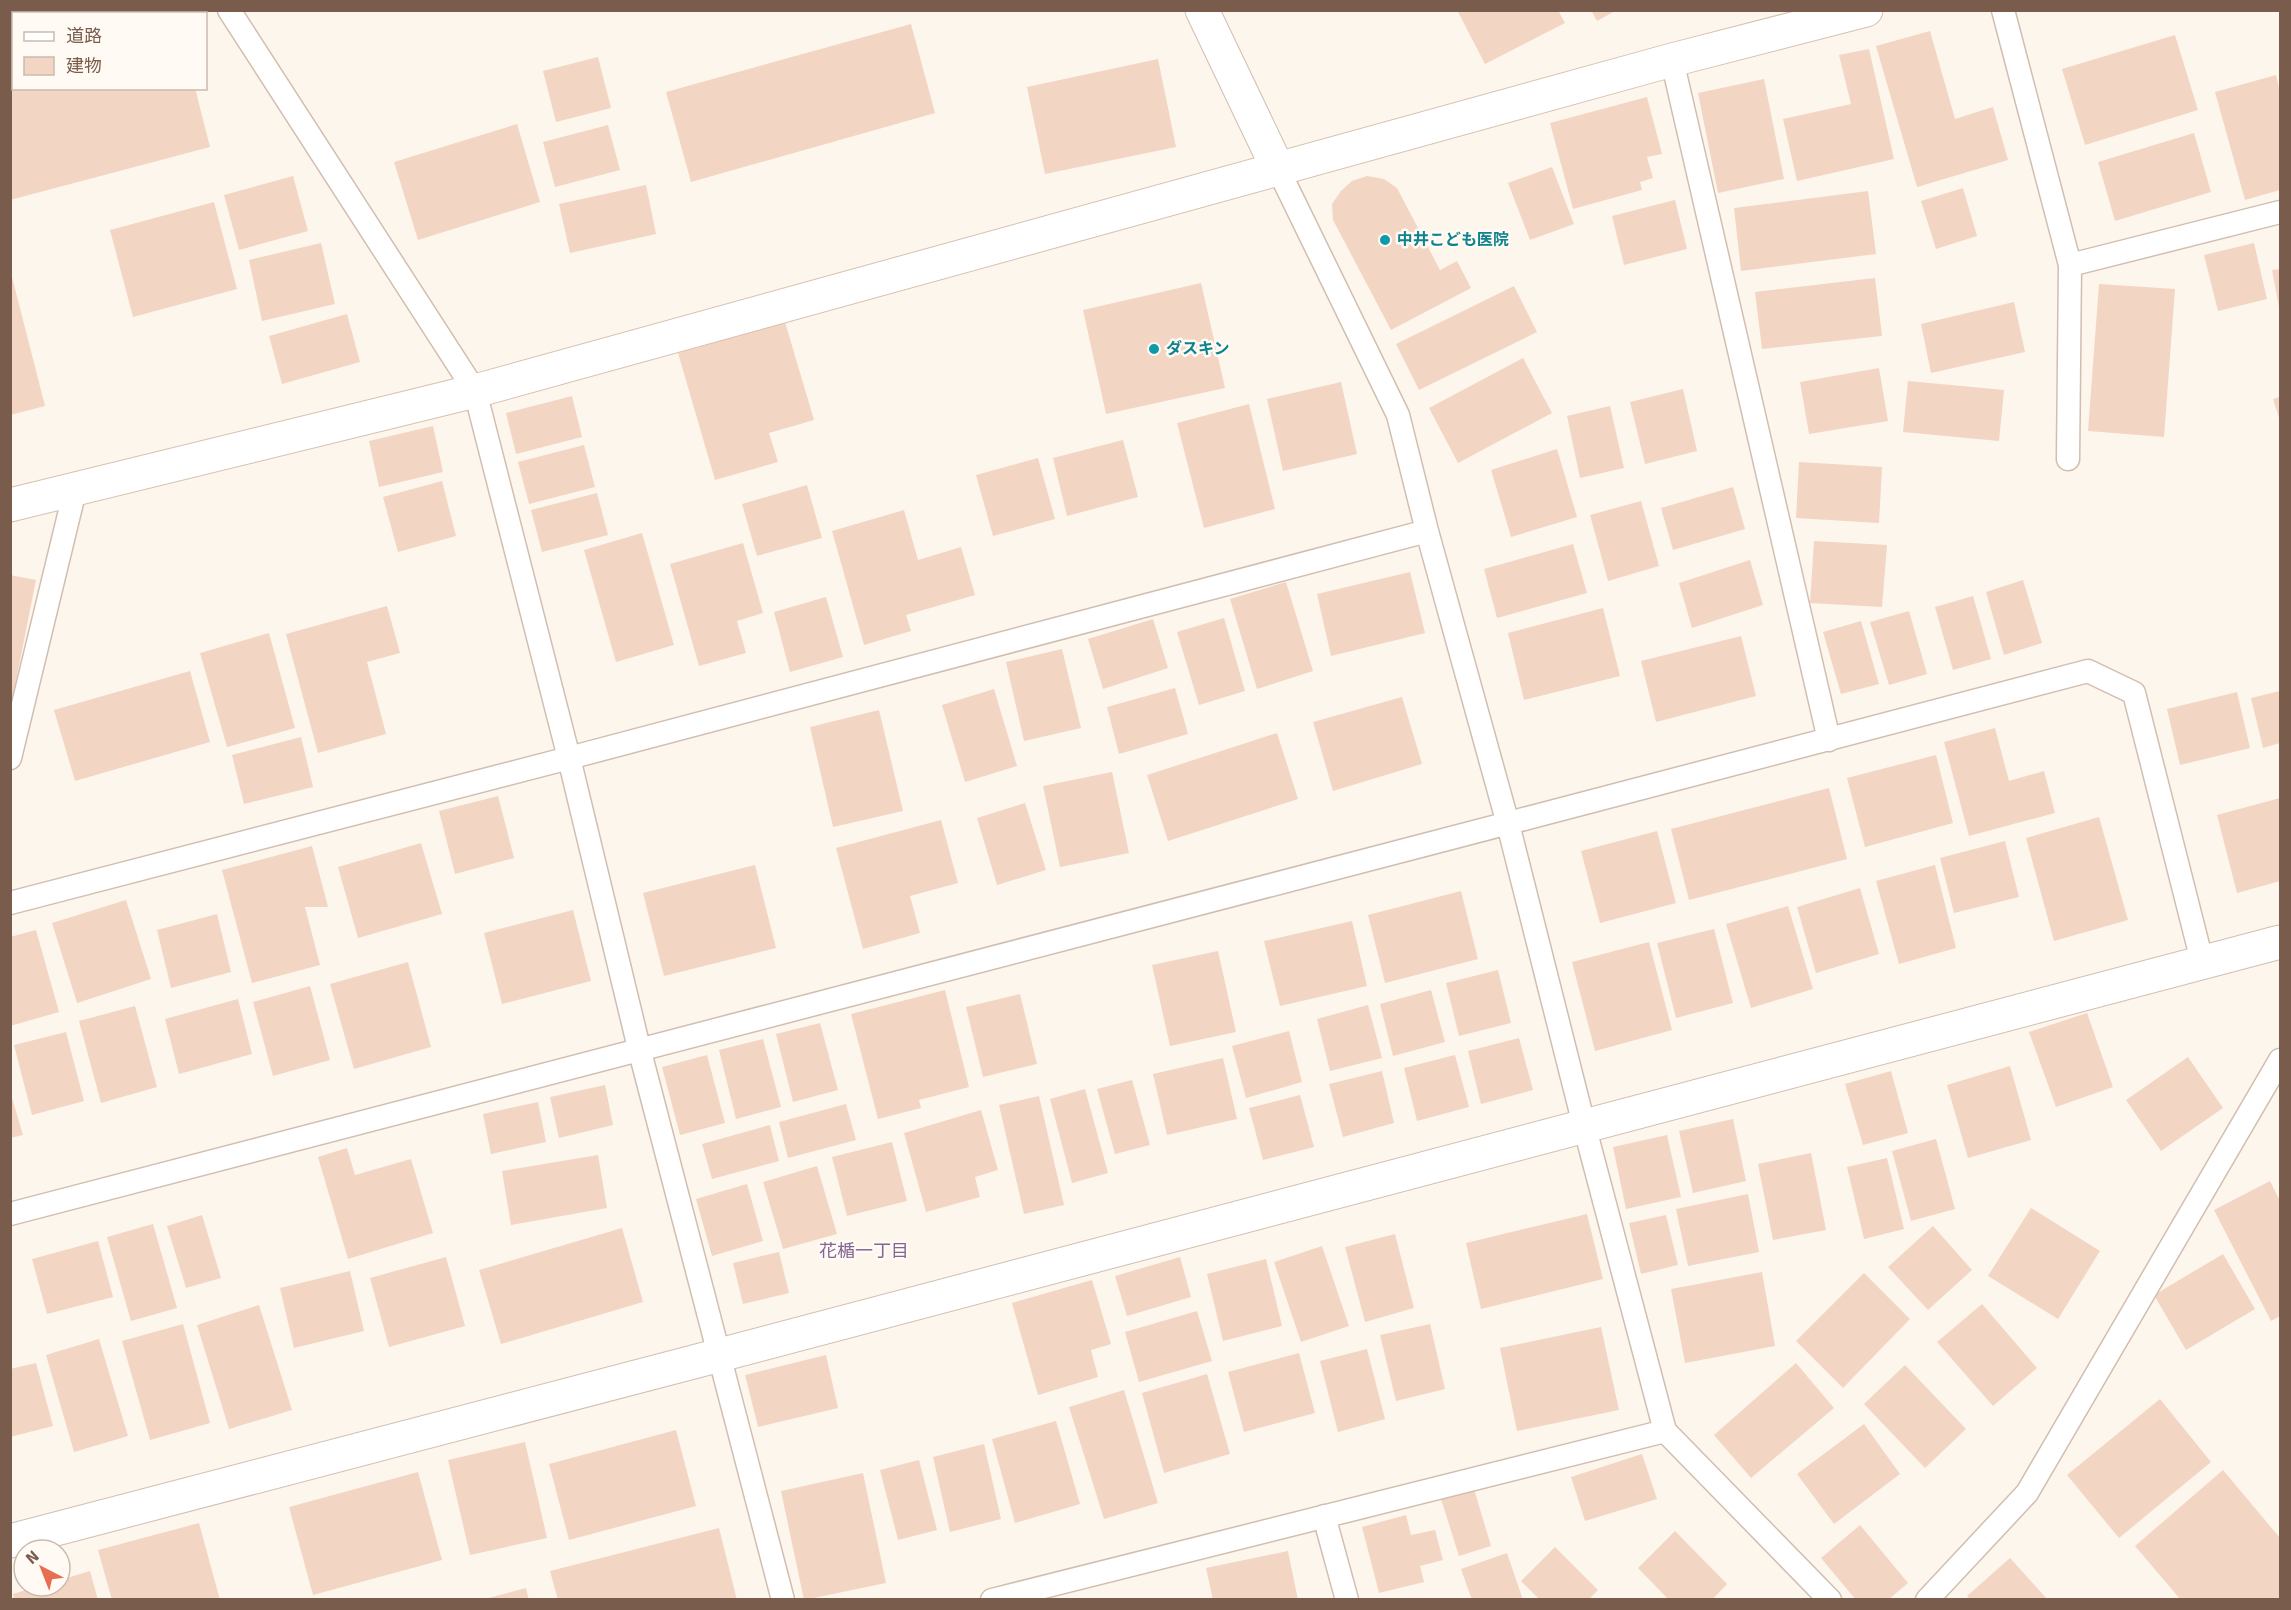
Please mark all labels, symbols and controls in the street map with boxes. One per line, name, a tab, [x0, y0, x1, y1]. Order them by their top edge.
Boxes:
legend	[12, 12, 207, 90]
text: 道路	[66, 25, 102, 47]
text: 建物	[66, 55, 102, 77]
place label: 中井こども医院	[1397, 230, 1509, 250]
marker: 中井こども医院	[1378, 233, 1392, 247]
place label: ダスキン	[1166, 339, 1230, 359]
marker: ダスキン	[1147, 342, 1161, 356]
district label: 花楯一丁目	[819, 1240, 909, 1262]
north arrow	[12, 1538, 72, 1598]
text: N	[22, 1546, 43, 1569]

